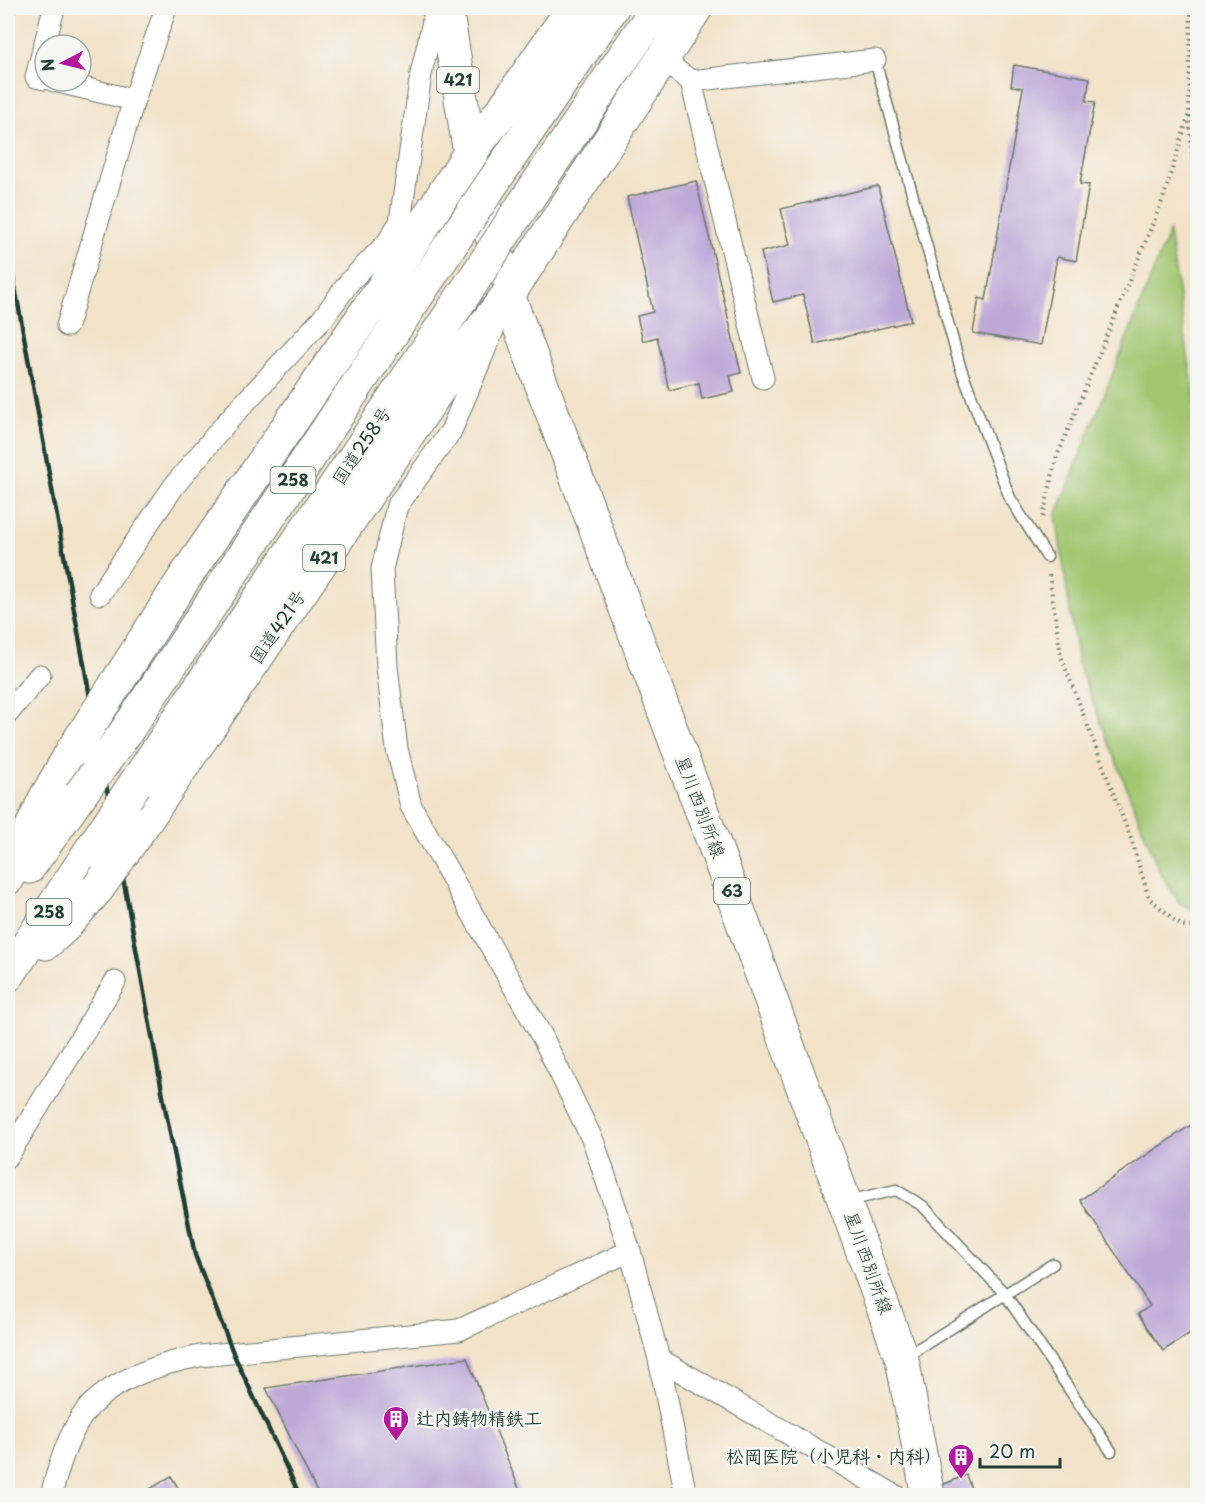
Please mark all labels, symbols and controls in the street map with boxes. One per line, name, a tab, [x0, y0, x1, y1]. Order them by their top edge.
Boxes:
north arrow	[33, 33, 93, 93]
text: N	[34, 57, 60, 73]
road number: 421	[437, 67, 479, 93]
street label: 国道258号	[324, 400, 397, 490]
road number: 258	[270, 467, 316, 493]
road number: 421	[303, 545, 345, 571]
street label: 国道421号	[242, 584, 312, 669]
street label: 星川西別所線	[669, 751, 733, 862]
road number: 63	[714, 878, 750, 904]
road number: 258	[26, 899, 72, 925]
street label: 星川西別所線	[838, 1207, 901, 1318]
building icon: 辻内鋳物精鉄工	[381, 1404, 411, 1442]
place label: 辻内鋳物精鉄工	[416, 1404, 542, 1431]
scale bar	[980, 1431, 1060, 1469]
text: 20 m	[989, 1437, 1035, 1464]
place label: 松岡医院（小児科・内科）	[726, 1442, 942, 1469]
building icon: 松岡医院（小児科・内科）	[946, 1442, 976, 1480]

